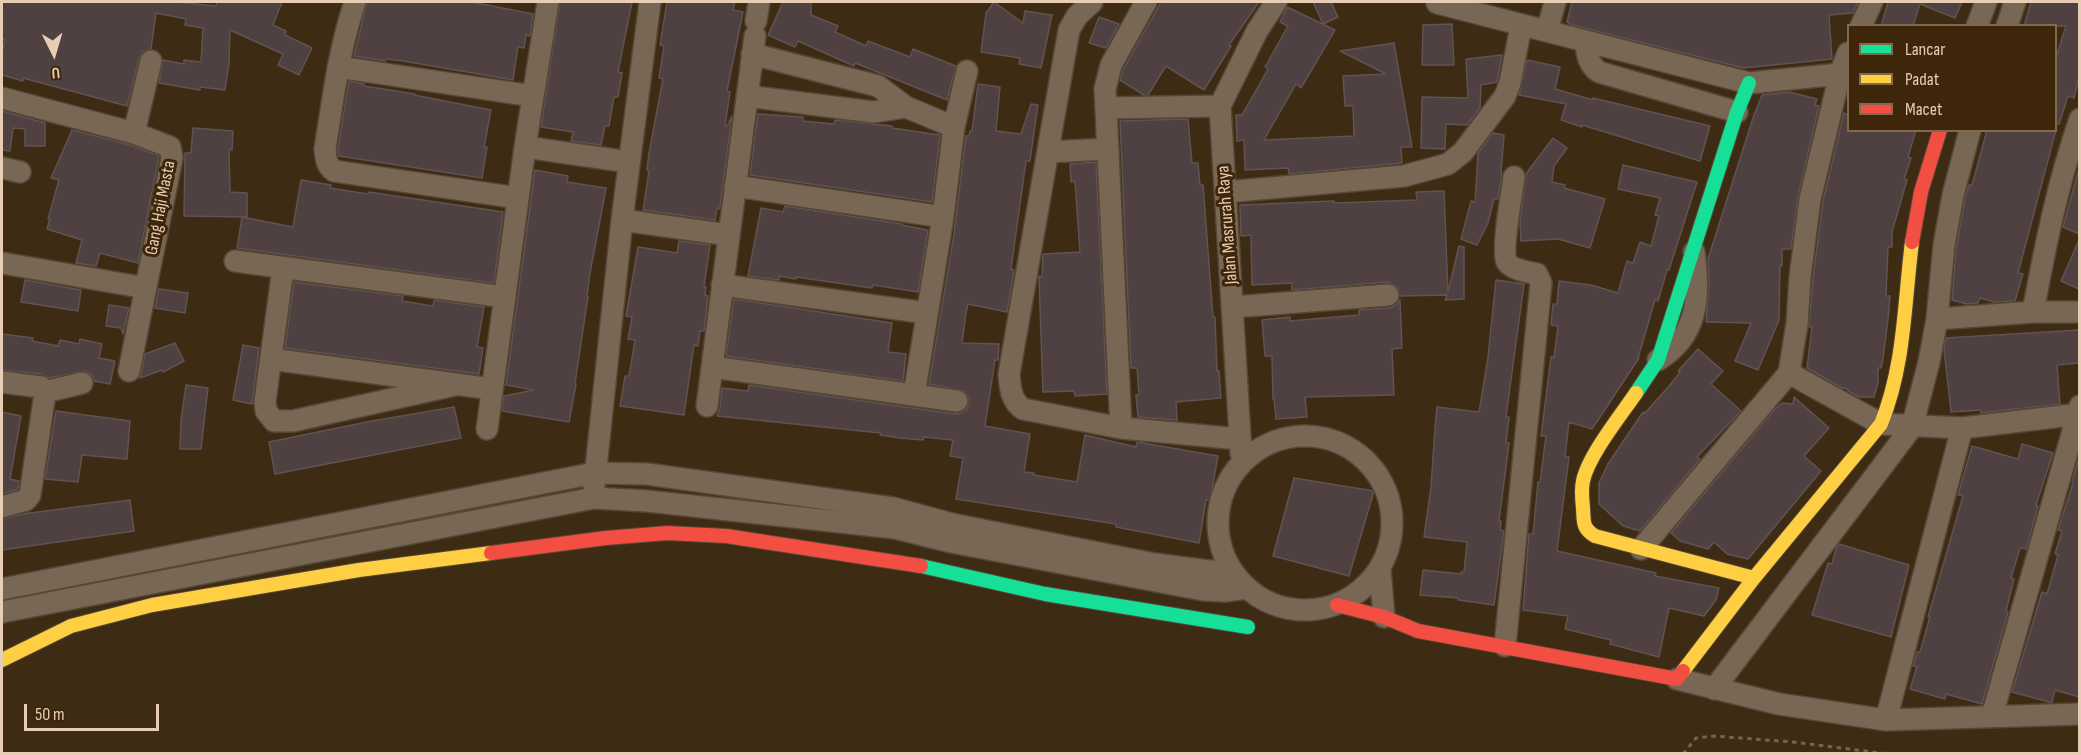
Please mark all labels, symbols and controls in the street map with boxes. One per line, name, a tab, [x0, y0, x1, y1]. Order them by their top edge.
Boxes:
north arrow	[24, 24, 84, 84]
legend	[1847, 24, 2057, 132]
text: Lancar	[1905, 39, 1945, 60]
text: U	[51, 63, 61, 82]
text: Padat	[1905, 69, 1939, 90]
text: Macet	[1905, 99, 1942, 120]
street label: Gang Haji Masta	[141, 159, 181, 257]
street label: Jalan Masrurah Raya	[1213, 165, 1243, 285]
scale bar	[27, 692, 162, 730]
text: 50 m	[35, 704, 65, 725]

